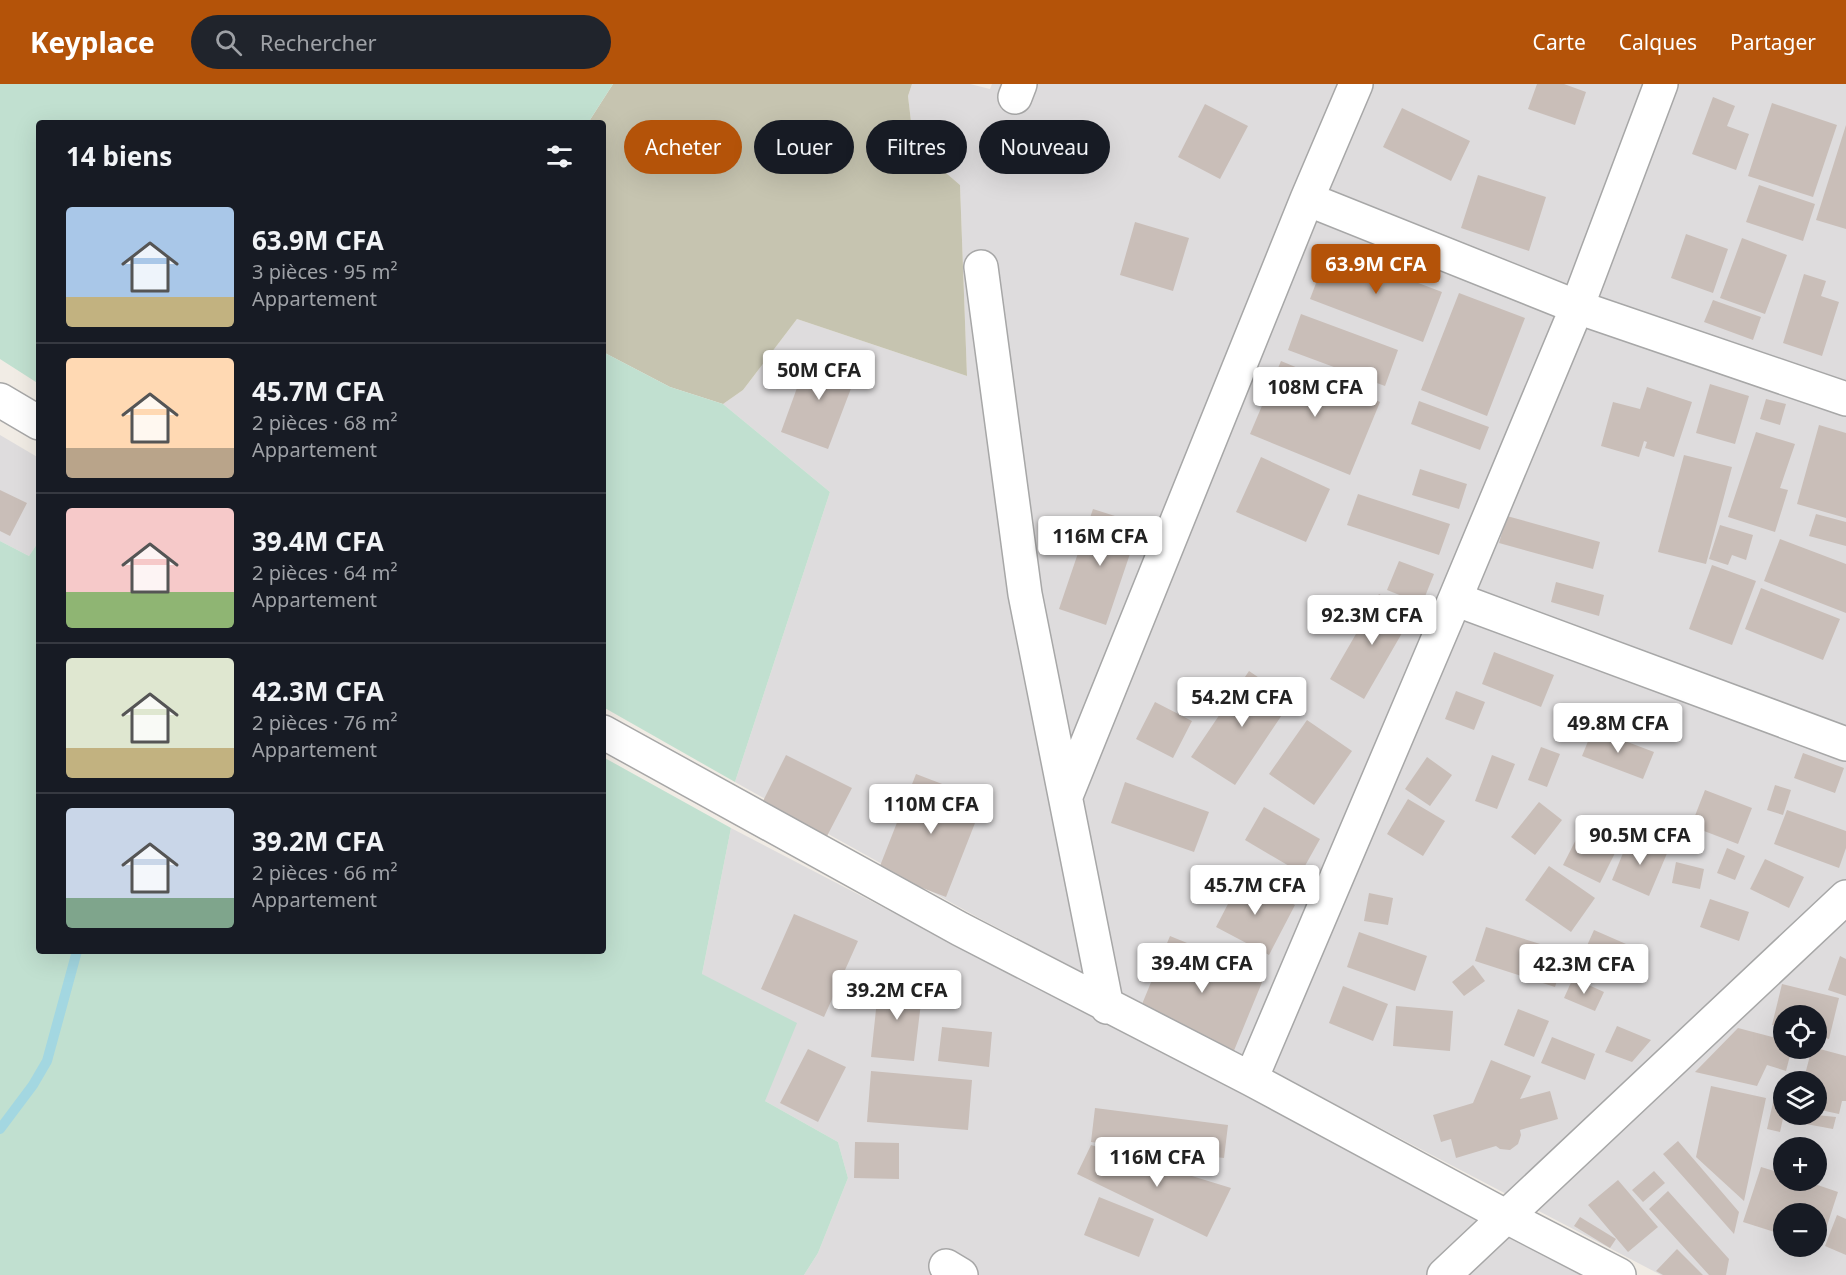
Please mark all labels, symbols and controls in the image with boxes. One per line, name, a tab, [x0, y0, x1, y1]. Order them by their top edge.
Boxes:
search box	[191, 15, 611, 69]
text: Keyplace	[30, 23, 155, 61]
icon: search	[212, 26, 245, 59]
text: Rechercher	[260, 27, 377, 57]
text: Carte	[1533, 28, 1586, 56]
text: Calques	[1619, 28, 1697, 56]
text: Partager	[1730, 28, 1816, 56]
chip: Acheter	[624, 120, 742, 174]
chip: Louer	[754, 120, 854, 174]
chip: Filtres	[866, 120, 967, 174]
chip: Nouveau	[979, 120, 1110, 174]
text: 14 biens	[66, 138, 172, 174]
icon: filters	[543, 140, 576, 173]
text: 63.9M CFA	[252, 222, 384, 258]
icon: home	[114, 231, 186, 303]
pin: 63.9M CFA	[1307, 244, 1445, 295]
text: 63.9M CFA	[1325, 250, 1427, 277]
text: 3 pièces · 95 m²	[252, 258, 397, 285]
text: Appartement	[252, 285, 377, 312]
pin: 50M CFA	[764, 350, 874, 401]
text: 50M CFA	[777, 356, 861, 383]
pin: 108M CFA	[1253, 367, 1377, 418]
text: 45.7M CFA	[252, 373, 384, 409]
text: 108M CFA	[1267, 373, 1363, 400]
icon: home	[114, 382, 186, 454]
text: 2 pièces · 68 m²	[252, 409, 397, 436]
text: Appartement	[252, 436, 377, 463]
pin: 116M CFA	[1038, 516, 1162, 567]
text: 116M CFA	[1052, 522, 1148, 549]
text: 39.4M CFA	[252, 523, 384, 559]
icon: home	[114, 532, 186, 604]
text: 2 pièces · 64 m²	[252, 559, 397, 586]
text: Appartement	[252, 586, 377, 613]
pin: 92.3M CFA	[1303, 595, 1441, 646]
text: 92.3M CFA	[1321, 601, 1423, 628]
text: 42.3M CFA	[252, 673, 384, 709]
pin: 54.2M CFA	[1173, 677, 1311, 728]
icon: home	[114, 682, 186, 754]
text: 54.2M CFA	[1191, 683, 1293, 710]
pin: 49.8M CFA	[1549, 703, 1687, 754]
text: 2 pièces · 76 m²	[252, 709, 397, 736]
text: 49.8M CFA	[1567, 709, 1669, 736]
text: Appartement	[252, 736, 377, 763]
pin: 110M CFA	[869, 784, 993, 835]
text: 110M CFA	[883, 790, 979, 817]
pin: 90.5M CFA	[1571, 815, 1709, 866]
text: 90.5M CFA	[1589, 821, 1691, 848]
text: 39.2M CFA	[252, 823, 384, 859]
icon: home	[114, 832, 186, 904]
text: 2 pièces · 66 m²	[252, 859, 397, 886]
pin: 45.7M CFA	[1186, 865, 1324, 916]
text: 45.7M CFA	[1204, 871, 1306, 898]
text: Appartement	[252, 886, 377, 913]
pin: 39.4M CFA	[1133, 943, 1271, 994]
pin: 42.3M CFA	[1515, 944, 1653, 995]
text: 39.4M CFA	[1151, 949, 1253, 976]
text: 42.3M CFA	[1533, 950, 1635, 977]
pin: 39.2M CFA	[828, 970, 966, 1021]
text: 39.2M CFA	[846, 976, 948, 1003]
map controls	[1773, 1005, 1827, 1257]
button: locate	[1773, 1005, 1827, 1059]
button: layers	[1773, 1071, 1827, 1125]
pin: 116M CFA	[1095, 1137, 1219, 1188]
button: +	[1773, 1137, 1827, 1191]
text: 116M CFA	[1109, 1143, 1205, 1170]
button: −	[1773, 1203, 1827, 1257]

